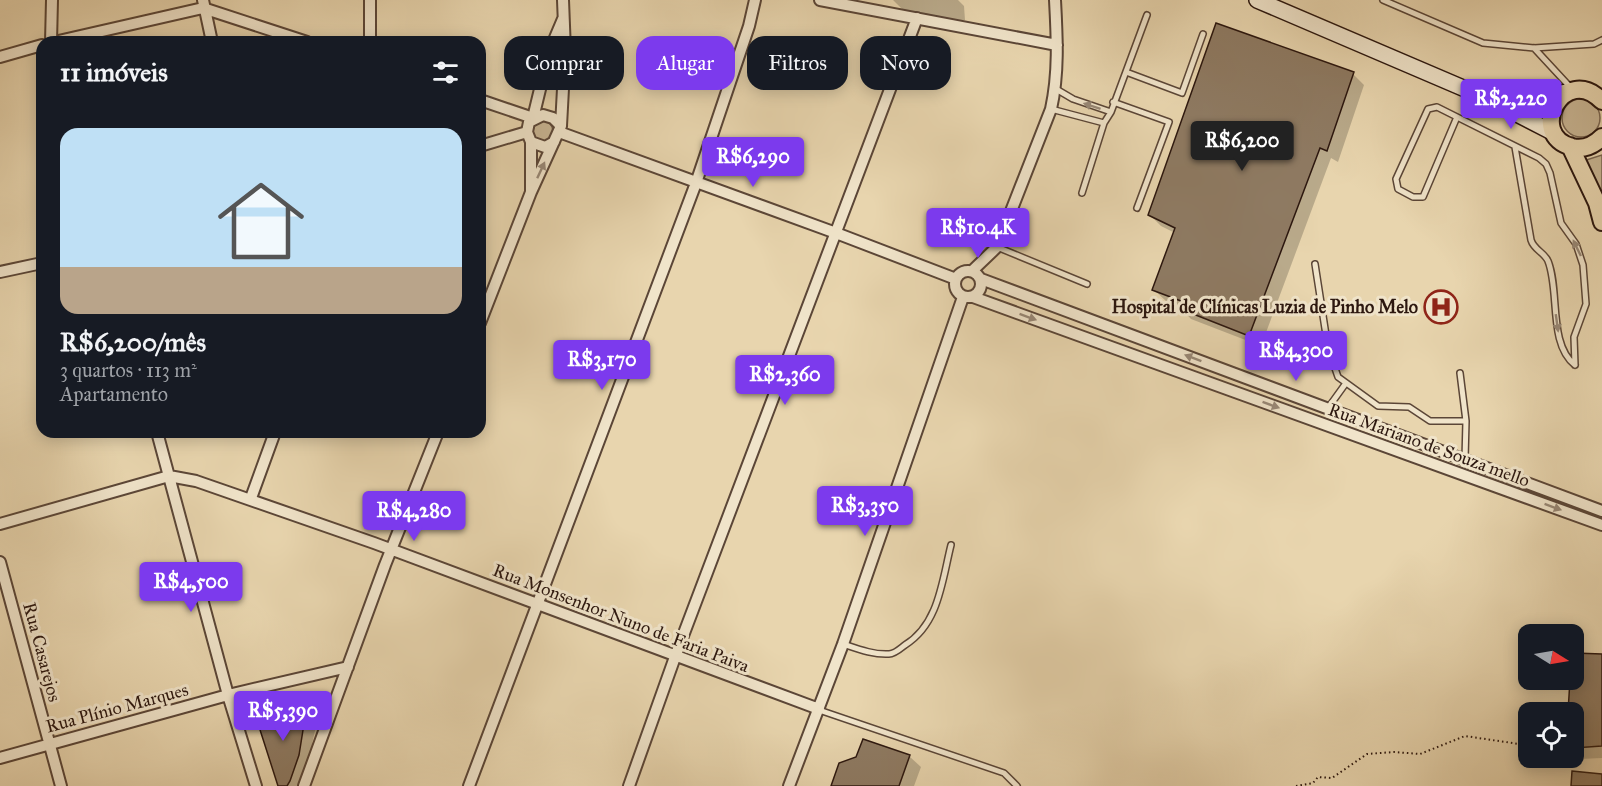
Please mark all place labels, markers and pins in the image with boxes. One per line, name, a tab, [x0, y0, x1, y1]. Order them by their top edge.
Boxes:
pin: R$2,220	[1456, 79, 1566, 130]
pin: R$6,200	[1187, 121, 1297, 172]
pin: R$6,290	[698, 137, 808, 188]
pin: R$10.4K	[923, 208, 1033, 259]
hospital icon: Hospital de Clínicas Luzia de Pinho Melo	[1423, 289, 1459, 325]
place label: Hospital de Clínicas Luzia de Pinho Melo	[1112, 296, 1418, 319]
pin: R$4,300	[1241, 331, 1351, 382]
pin: R$3,170	[547, 340, 657, 391]
pin: R$2,360	[730, 355, 840, 406]
pin: R$3,350	[810, 486, 920, 537]
pin: R$4,280	[359, 491, 469, 542]
pin: R$4,500	[136, 562, 246, 613]
pin: R$5,390	[228, 691, 338, 742]

